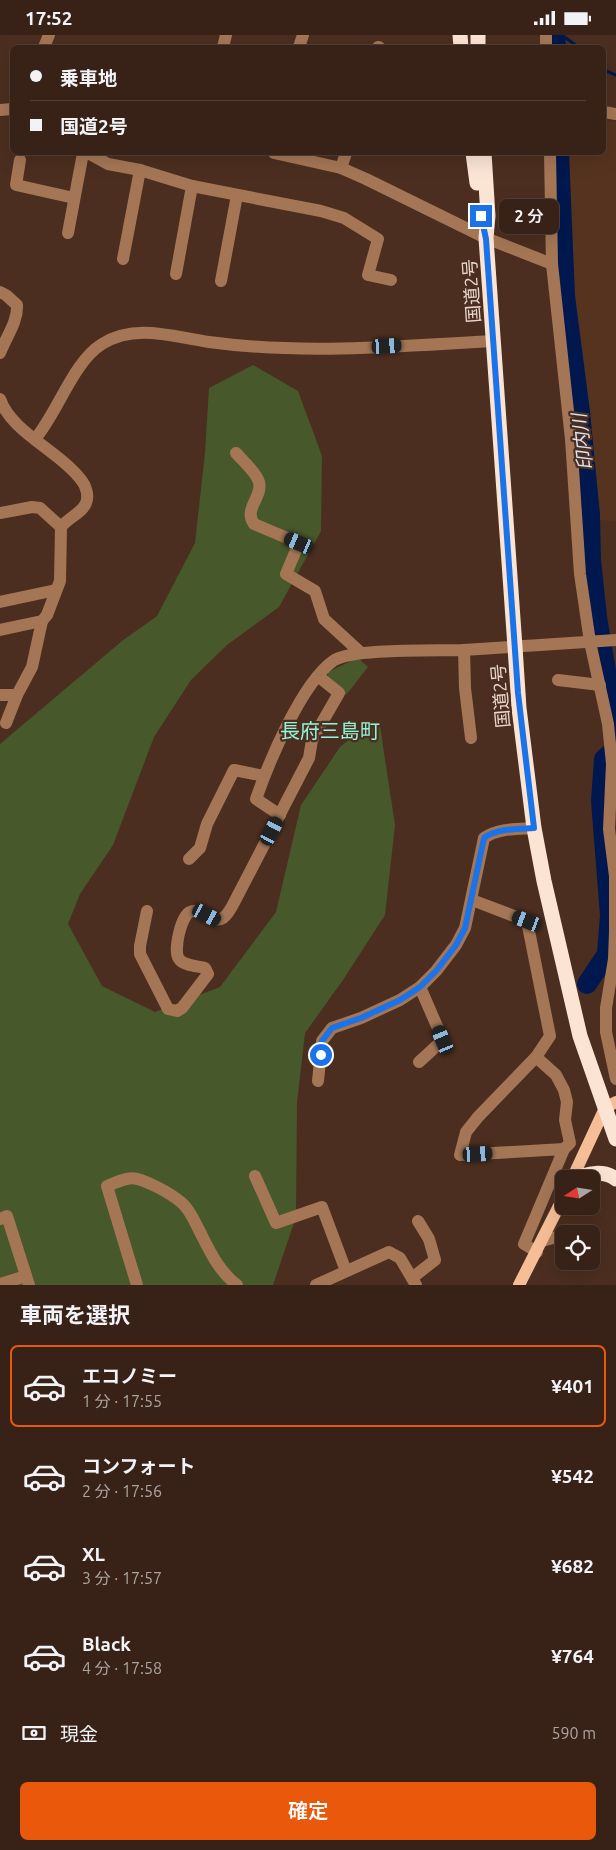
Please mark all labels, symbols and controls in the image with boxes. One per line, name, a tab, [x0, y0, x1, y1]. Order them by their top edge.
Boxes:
text: 17:52	[25, 7, 73, 29]
text: 乗車地	[60, 67, 117, 89]
text: 国道2号	[60, 115, 128, 137]
callout: 2 分	[498, 199, 558, 233]
route end	[470, 205, 492, 227]
text: 2 分	[515, 207, 543, 225]
street label: 国道2号	[459, 258, 483, 324]
car	[371, 338, 402, 354]
water label: 印内川	[567, 410, 596, 472]
car	[282, 530, 315, 556]
street label: 国道2号	[487, 663, 513, 729]
district label: 長府三島町	[280, 719, 380, 742]
car	[258, 814, 285, 848]
car	[190, 901, 223, 929]
car	[510, 909, 543, 933]
car	[430, 1023, 455, 1057]
route start	[310, 1044, 332, 1066]
car	[462, 1146, 493, 1162]
north arrow	[555, 1170, 600, 1215]
map controls	[555, 1170, 600, 1270]
button: locate	[555, 1225, 600, 1270]
text: 車両を選択	[20, 1302, 130, 1327]
icon: car	[22, 1364, 67, 1409]
text: エコノミー	[82, 1365, 177, 1387]
text: ¥401	[551, 1375, 594, 1397]
text: 1 分 · 17:55	[82, 1392, 162, 1410]
icon: car	[22, 1454, 67, 1499]
text: コンフォート	[82, 1455, 195, 1477]
text: ¥542	[551, 1465, 594, 1487]
text: 2 分 · 17:56	[82, 1482, 162, 1500]
text: XL	[82, 1543, 105, 1565]
icon: car	[22, 1544, 67, 1589]
text: ¥682	[551, 1555, 594, 1577]
text: 3 分 · 17:57	[82, 1569, 162, 1587]
text: Black	[82, 1633, 131, 1655]
icon: car	[22, 1634, 67, 1679]
text: ¥764	[551, 1645, 594, 1667]
text: 4 分 · 17:58	[82, 1659, 162, 1677]
icon: cash	[20, 1719, 48, 1747]
text: 現金	[60, 1723, 98, 1745]
text: 590 m	[551, 1724, 596, 1742]
button: 確定	[20, 1782, 596, 1840]

